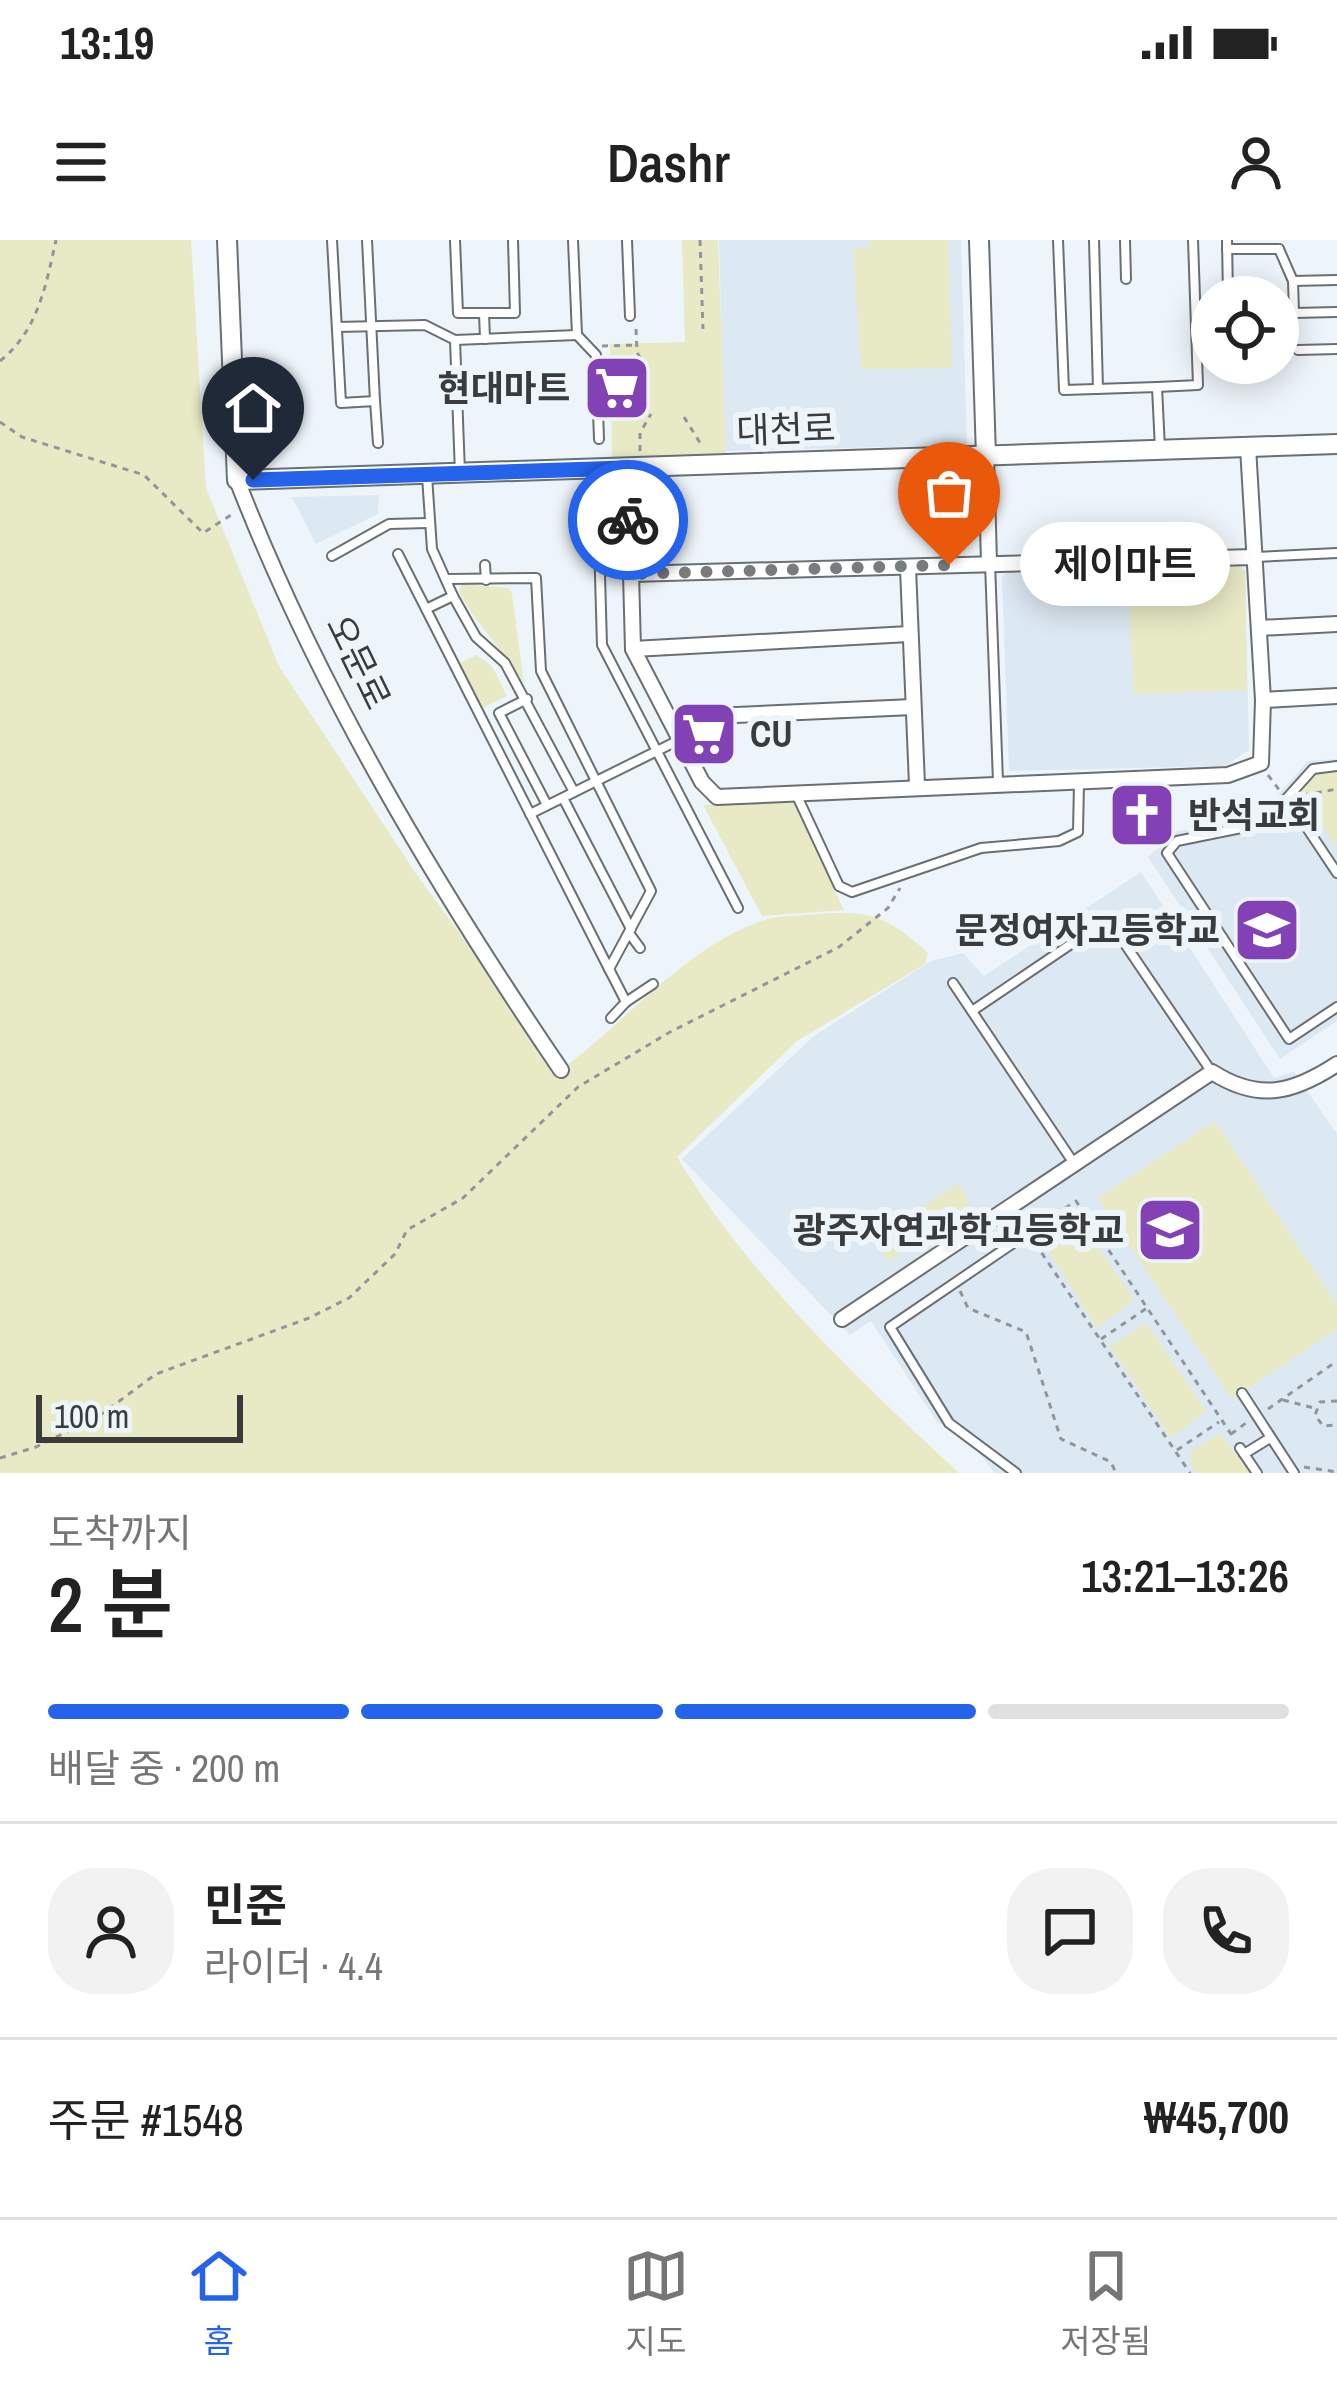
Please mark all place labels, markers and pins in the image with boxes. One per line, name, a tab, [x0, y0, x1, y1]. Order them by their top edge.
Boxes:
supermarket icon: 현대마트	[582, 353, 652, 423]
pin	[202, 357, 304, 480]
place label: 현대마트	[438, 364, 570, 412]
pin	[898, 442, 1000, 565]
callout: 제이마트	[1021, 523, 1231, 607]
supermarket icon: CU	[669, 699, 739, 769]
place label: CU	[750, 710, 793, 758]
church icon: 반석교회	[1107, 780, 1177, 850]
place label: 반석교회	[1188, 791, 1320, 839]
school or university icon: 문정여자고등학교	[1232, 895, 1302, 965]
place label: 문정여자고등학교	[955, 906, 1220, 954]
school or university icon: 광주자연과학고등학교	[1135, 1195, 1205, 1265]
place label: 광주자연과학고등학교	[793, 1206, 1124, 1254]

